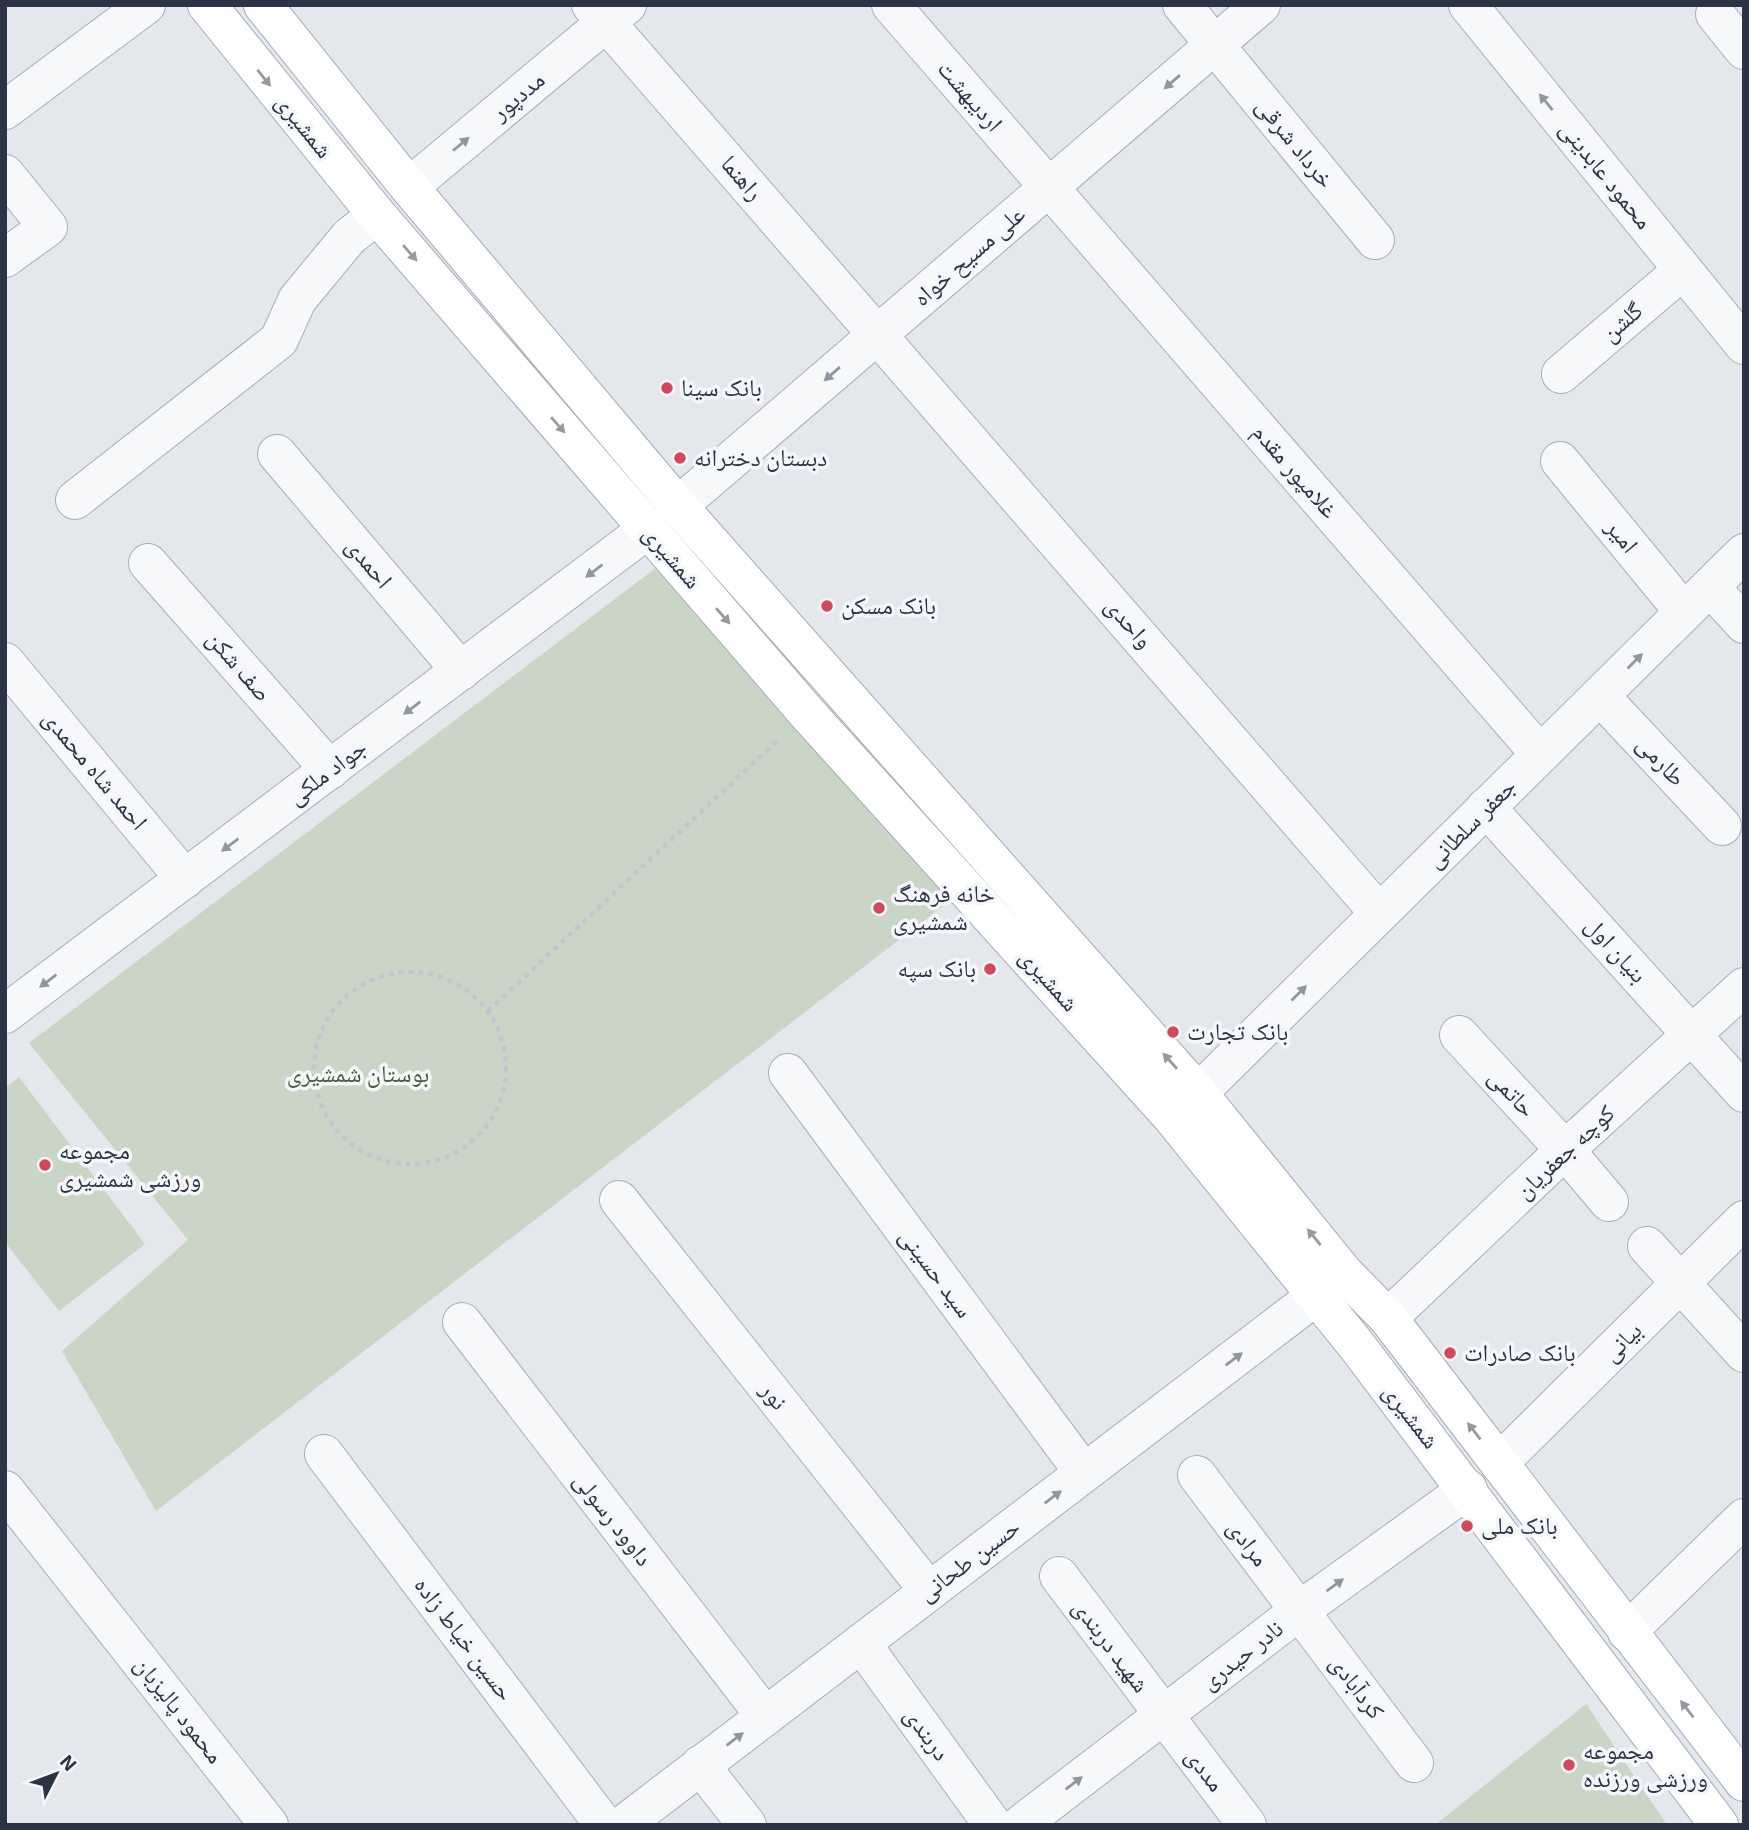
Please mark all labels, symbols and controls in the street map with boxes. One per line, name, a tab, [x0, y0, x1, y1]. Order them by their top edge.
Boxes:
street label: اردیبهشت	[932, 53, 1010, 137]
street label: مددپور	[484, 64, 550, 127]
one-way arrow	[256, 69, 271, 86]
one-way arrow	[1163, 74, 1181, 90]
street label: شمشیری	[270, 87, 340, 164]
street label: خرداد شرقی	[1250, 91, 1341, 194]
one-way arrow	[1539, 93, 1554, 110]
street label: محمود عابدینی	[1554, 114, 1660, 235]
one-way arrow	[452, 136, 470, 151]
street label: راهنما	[716, 149, 771, 205]
street label: علی مسیح خواه	[906, 198, 1031, 313]
one-way arrow	[402, 244, 418, 262]
street label: گلشن	[1594, 295, 1648, 348]
one-way arrow	[824, 366, 841, 381]
place label: بانک سینا	[681, 372, 762, 402]
marker: بانک سینا	[659, 380, 675, 396]
one-way arrow	[550, 416, 566, 434]
street label: غلامپور مقدم	[1245, 417, 1345, 525]
place label: دبستان دخترانه	[694, 442, 827, 472]
marker: دبستان دخترانه	[672, 450, 688, 466]
street label: امیر	[1600, 512, 1645, 558]
street label: شمشیری	[637, 518, 709, 594]
street label: احمدی	[340, 531, 400, 594]
one-way arrow	[585, 563, 603, 578]
place label: بانک مسکن	[841, 590, 936, 620]
street label: واحدی	[1099, 590, 1160, 654]
marker: بانک مسکن	[819, 598, 835, 614]
one-way arrow	[715, 607, 731, 625]
street label: صف شکن	[201, 624, 279, 707]
one-way arrow	[1626, 653, 1642, 670]
one-way arrow	[403, 701, 421, 715]
street label: احمد شاه محمدی	[37, 703, 155, 836]
street label: طارمی	[1631, 729, 1693, 792]
street label: جواد ملکی	[281, 732, 372, 811]
street label: جعفر سلطانی	[1419, 771, 1522, 874]
one-way arrow	[221, 837, 239, 851]
place label: خانه فرهنگ شمشیری	[893, 878, 995, 936]
marker: خانه فرهنگ شمشیری	[871, 900, 887, 916]
street label: بنیان اول	[1579, 910, 1654, 989]
street label: شمشیری	[1014, 942, 1086, 1017]
place label: بانک سپه	[897, 953, 976, 983]
marker: بانک سپه	[982, 961, 998, 977]
one-way arrow	[40, 974, 58, 989]
one-way arrow	[1290, 985, 1306, 1002]
place label: بانک تجارت	[1187, 1016, 1288, 1046]
marker: بانک تجارت	[1165, 1024, 1181, 1040]
one-way arrow	[1162, 1052, 1178, 1070]
park label: بوستان شمشیری	[287, 1058, 429, 1088]
street label: حاتمی	[1483, 1062, 1543, 1123]
street label: کوچه جعفریان	[1508, 1098, 1620, 1205]
place label: مجموعه ورزشی شمشیری	[59, 1135, 201, 1193]
marker: مجموعه ورزشی شمشیری	[37, 1157, 53, 1173]
street label: سید حسینی	[893, 1222, 980, 1323]
one-way arrow	[1307, 1228, 1322, 1246]
street label: بیانی	[1595, 1315, 1648, 1368]
place label: بانک صادرات	[1464, 1337, 1576, 1367]
marker: بانک صادرات	[1442, 1345, 1458, 1361]
one-way arrow	[1224, 1351, 1242, 1366]
street label: نور	[755, 1375, 795, 1415]
street label: شمشیری	[1377, 1377, 1447, 1454]
one-way arrow	[1468, 1422, 1482, 1440]
street label: داوود رسولی	[568, 1465, 660, 1571]
one-way arrow	[1044, 1490, 1062, 1504]
place label: بانک ملی	[1481, 1510, 1558, 1540]
street label: حسین طحانی	[911, 1511, 1025, 1607]
street label: مرادی	[1221, 1513, 1276, 1572]
marker: بانک ملی	[1459, 1518, 1475, 1534]
street label: حسین خیاط زاده	[408, 1570, 521, 1706]
one-way arrow	[1326, 1579, 1344, 1593]
street label: شهید دربندی	[1067, 1593, 1157, 1698]
street label: نادر حیدری	[1194, 1613, 1289, 1696]
street label: کردآبادی	[1324, 1648, 1392, 1725]
street label: محمود پالیزبان	[128, 1650, 231, 1769]
one-way arrow	[1680, 1700, 1694, 1718]
street label: دربندی	[898, 1701, 957, 1766]
one-way arrow	[726, 1731, 744, 1746]
place label: مجموعه ورزشی ورزنده	[1583, 1735, 1708, 1793]
north arrow	[21, 1739, 91, 1809]
street label: مددی	[1180, 1742, 1232, 1797]
text: N	[56, 1749, 82, 1775]
marker: مجموعه ورزشی ورزنده	[1561, 1757, 1577, 1773]
one-way arrow	[1065, 1777, 1083, 1791]

